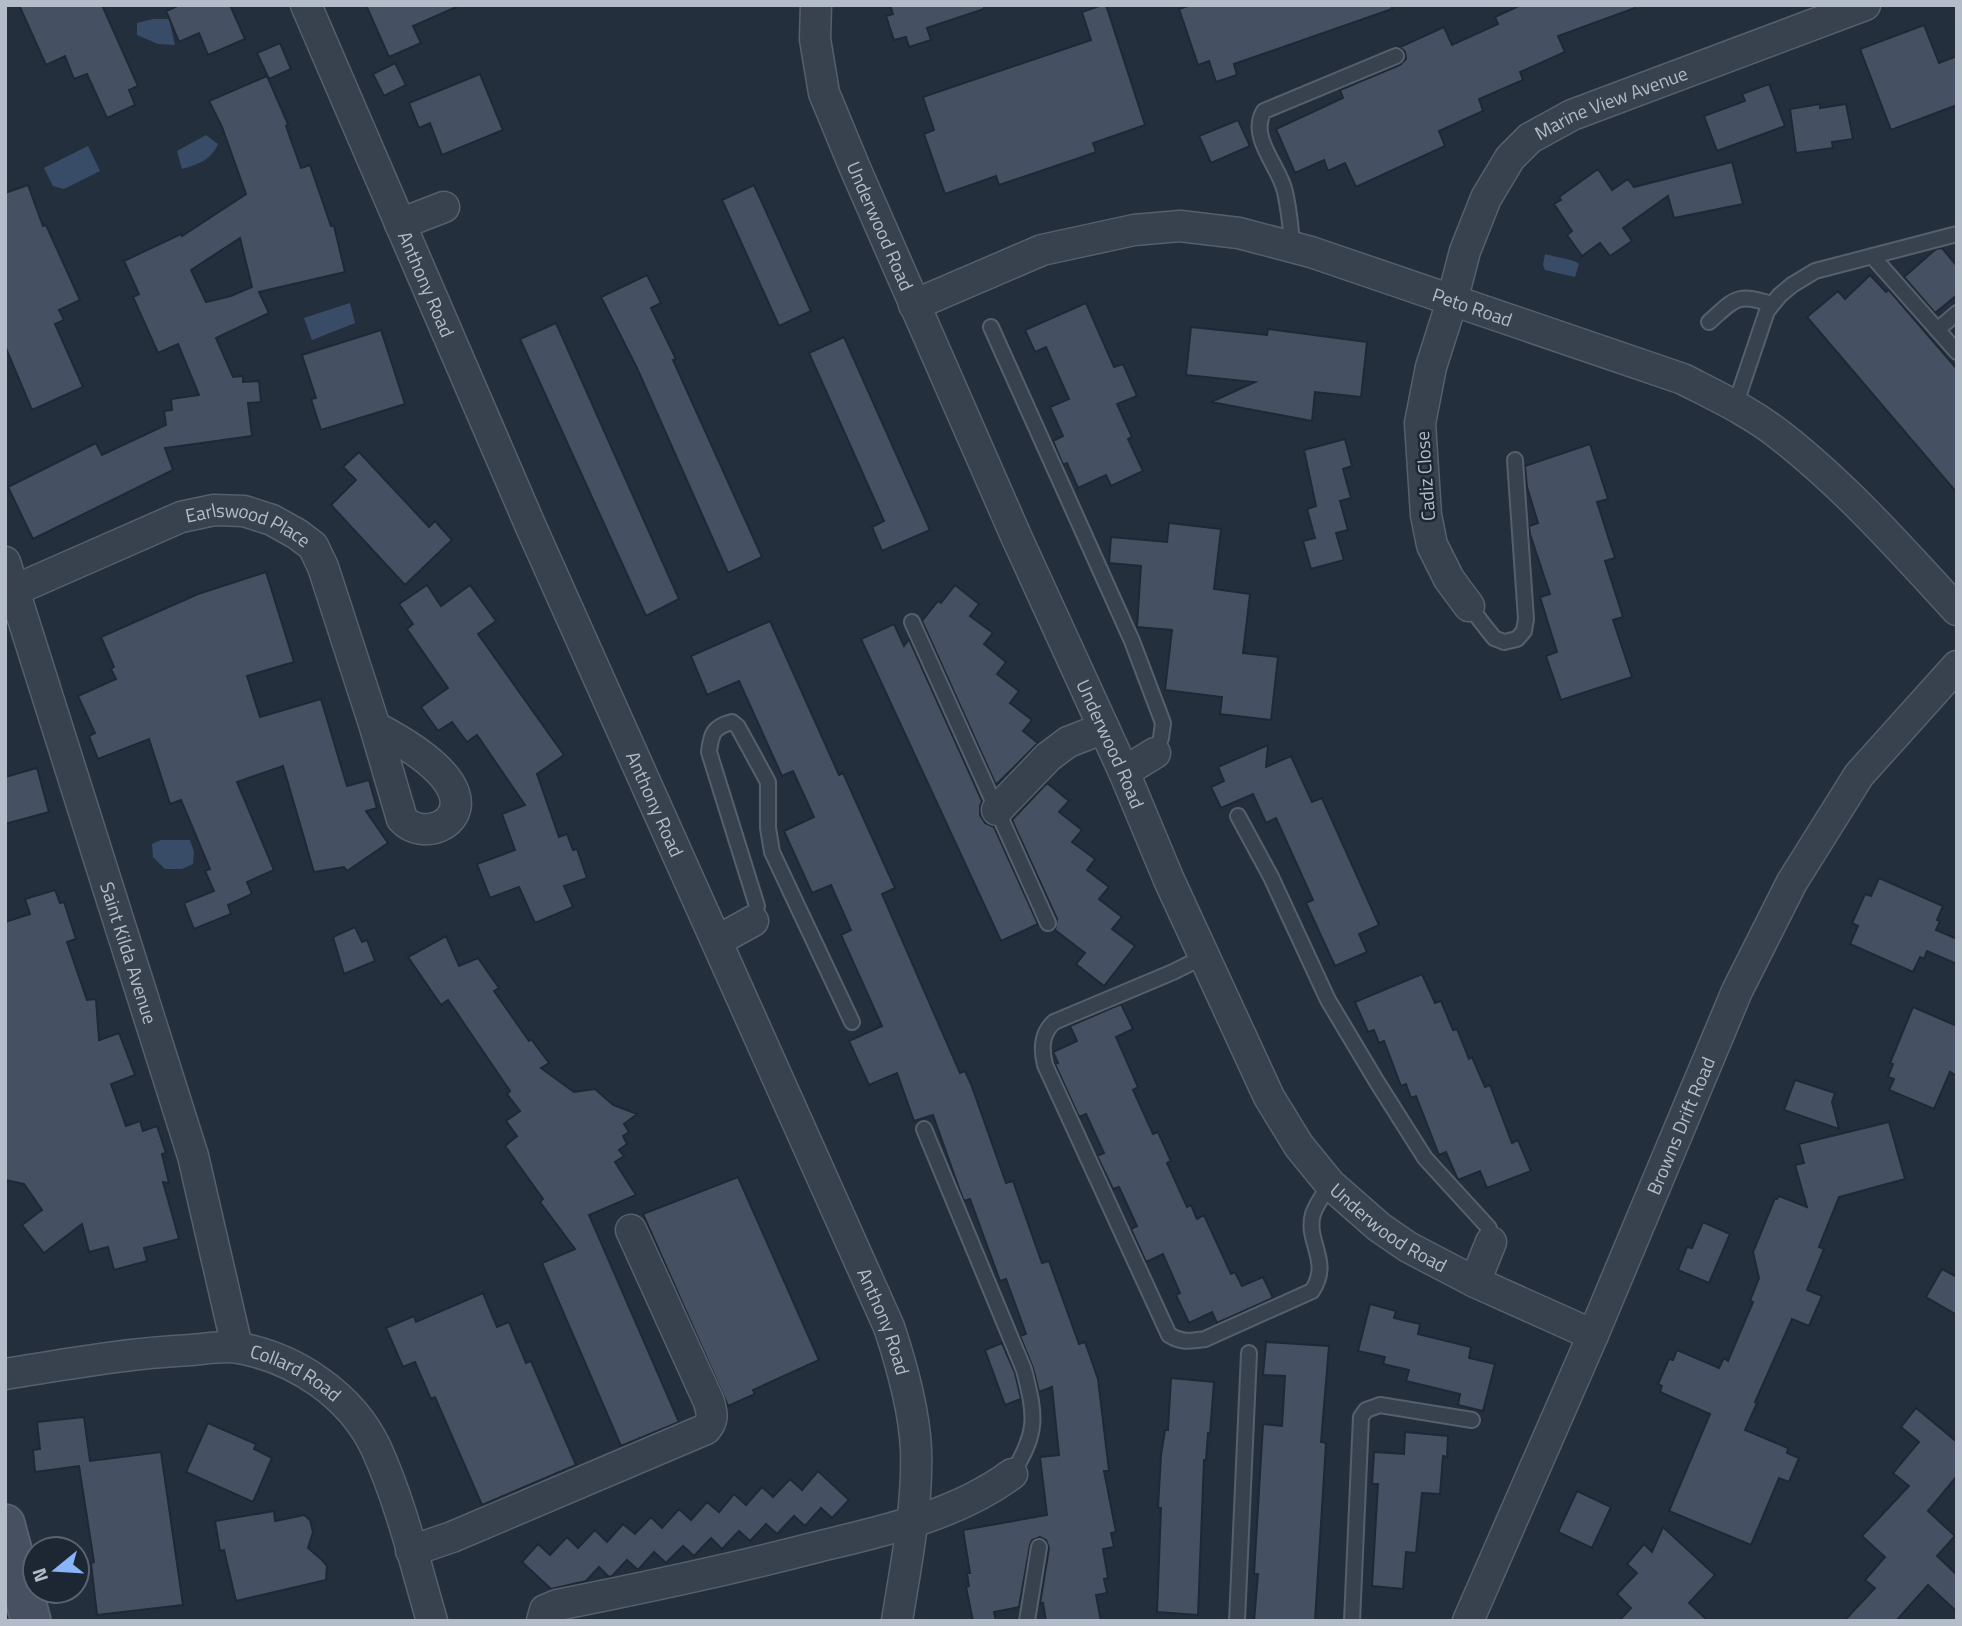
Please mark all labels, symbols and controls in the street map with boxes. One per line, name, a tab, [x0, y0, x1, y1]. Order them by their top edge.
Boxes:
street label: Marine View Avenue	[1529, 58, 1691, 147]
street label: Underwood Road	[840, 157, 922, 295]
street label: Anthony Road	[391, 226, 462, 342]
street label: Peto Road	[1429, 280, 1516, 334]
street label: Cadiz Close	[1407, 430, 1442, 522]
street label: Earlswood Place	[182, 495, 318, 554]
street label: Underwood Road	[1069, 674, 1153, 813]
street label: Anthony Road	[619, 746, 692, 861]
street label: Saint Kilda Avenue	[93, 878, 165, 1028]
street label: Browns Drift Road	[1638, 1052, 1722, 1199]
street label: Underwood Road	[1324, 1175, 1452, 1279]
street label: Anthony Road	[850, 1263, 918, 1378]
street label: Collard Road	[247, 1336, 348, 1408]
north arrow	[21, 1535, 91, 1605]
text: N	[24, 1565, 55, 1586]

